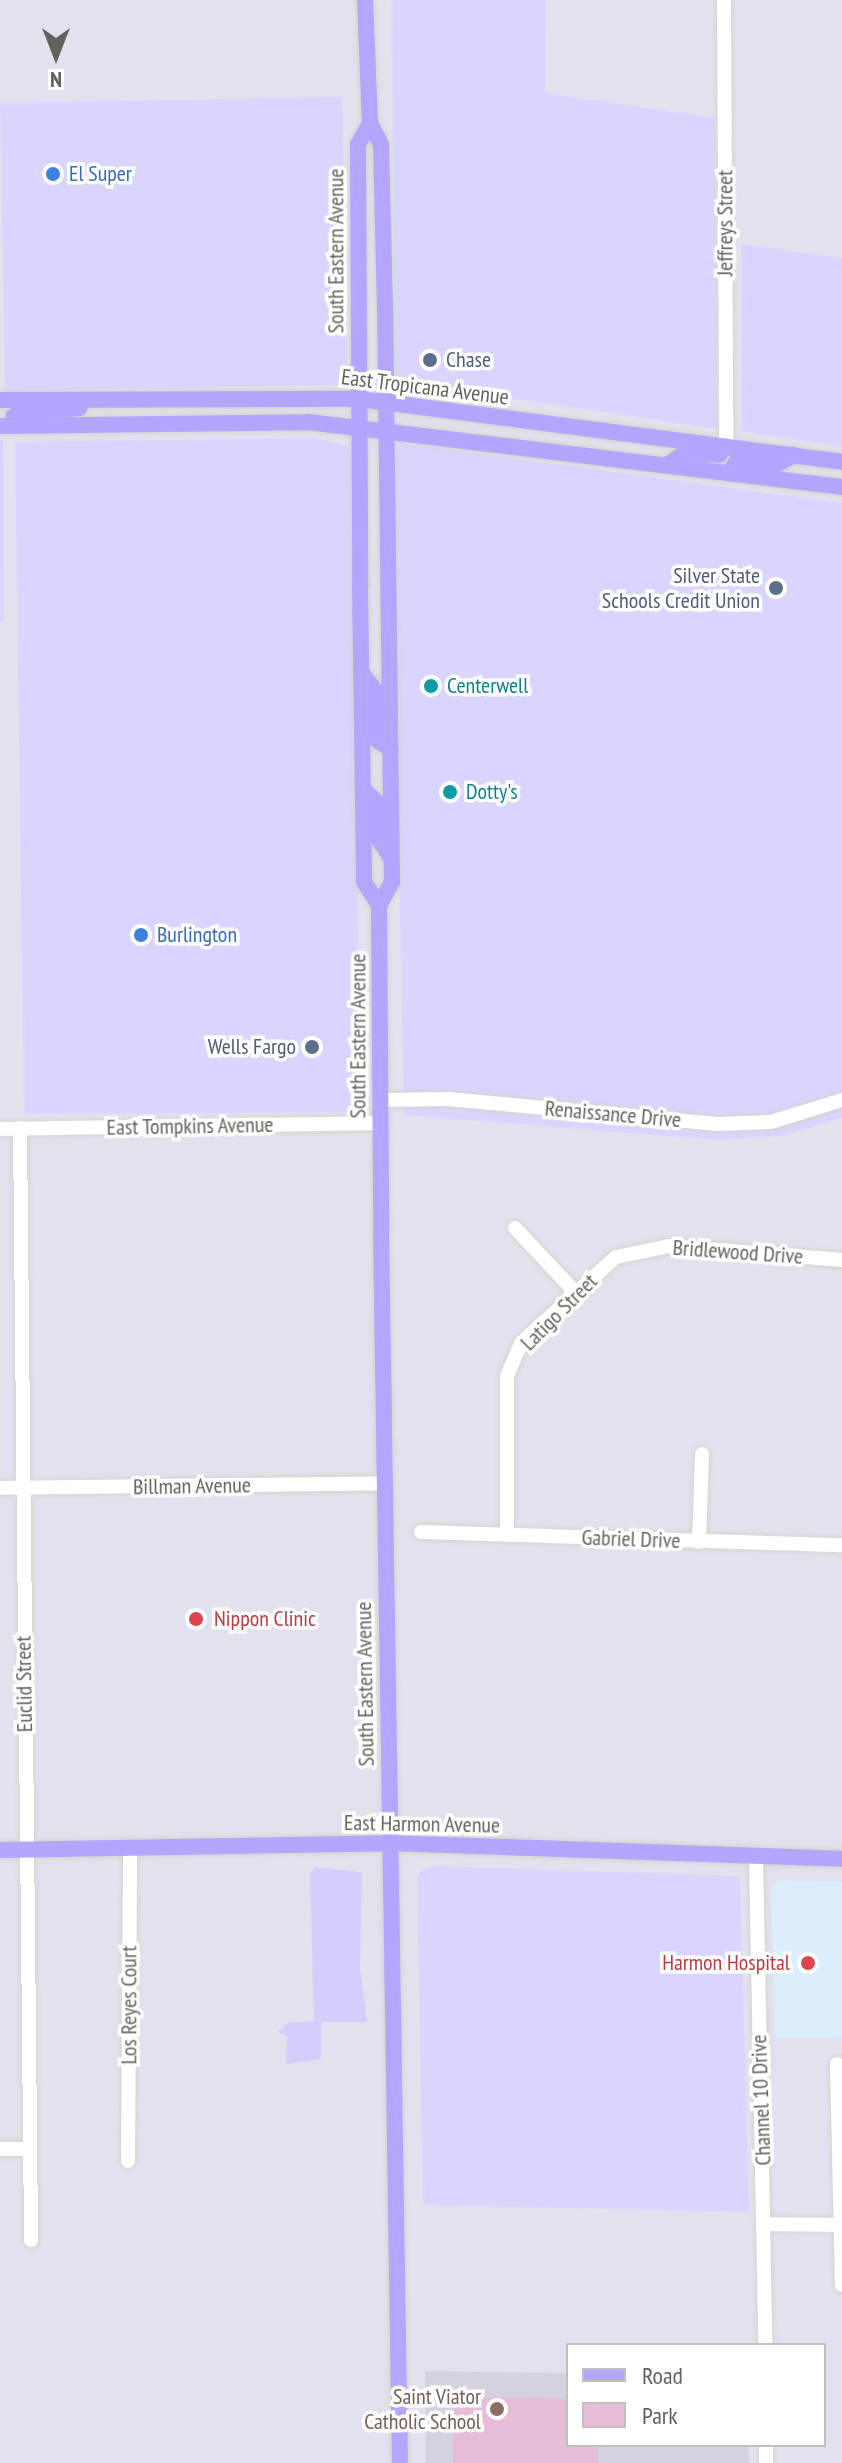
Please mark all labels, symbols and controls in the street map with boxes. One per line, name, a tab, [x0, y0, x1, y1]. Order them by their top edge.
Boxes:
north arrow	[16, 16, 96, 96]
text: N	[50, 66, 62, 94]
place label: El Super	[69, 161, 132, 187]
marker: El Super	[44, 165, 62, 183]
street label: South Eastern Avenue	[323, 168, 349, 334]
street label: Jeffreys Street	[712, 170, 738, 276]
place label: Chase	[446, 347, 491, 373]
marker: Chase	[421, 351, 439, 369]
street label: East Tropicana Avenue	[339, 364, 511, 410]
place label: Silver State Schools Credit Union	[602, 562, 760, 614]
marker: Silver State Schools Credit Union	[767, 579, 785, 597]
place label: Centerwell	[447, 673, 528, 699]
marker: Centerwell	[422, 677, 440, 695]
place label: Dotty's	[466, 779, 518, 805]
marker: Dotty's	[441, 783, 459, 801]
place label: Burlington	[157, 922, 237, 948]
marker: Burlington	[132, 926, 150, 944]
street label: South Eastern Avenue	[345, 953, 371, 1119]
place label: Wells Fargo	[208, 1034, 296, 1060]
marker: Wells Fargo	[303, 1038, 321, 1056]
street label: Renaissance Drive	[544, 1095, 682, 1133]
street label: East Tompkins Avenue	[106, 1111, 274, 1141]
street label: Bridlewood Drive	[672, 1234, 804, 1270]
street label: Latigo Street	[515, 1268, 603, 1356]
street label: Billman Avenue	[133, 1472, 251, 1500]
street label: Gabriel Drive	[581, 1524, 681, 1554]
street label: South Eastern Avenue	[350, 1601, 380, 1767]
place label: Nippon Clinic	[214, 1606, 316, 1632]
marker: Nippon Clinic	[185, 1608, 207, 1630]
street label: Euclid Street	[10, 1636, 38, 1732]
street label: East Harmon Avenue	[343, 1809, 501, 1839]
street label: Los Reyes Court	[116, 1946, 142, 2064]
place label: Harmon Hospital	[662, 1950, 790, 1976]
marker: Harmon Hospital	[797, 1952, 819, 1974]
street label: Channel 10 Drive	[746, 2034, 776, 2166]
legend	[566, 2343, 826, 2447]
text: Road	[642, 2360, 683, 2391]
place label: Saint Viator Catholic School	[364, 2383, 481, 2434]
marker: Saint Viator Catholic School	[488, 2400, 506, 2418]
text: Park	[642, 2400, 678, 2431]

